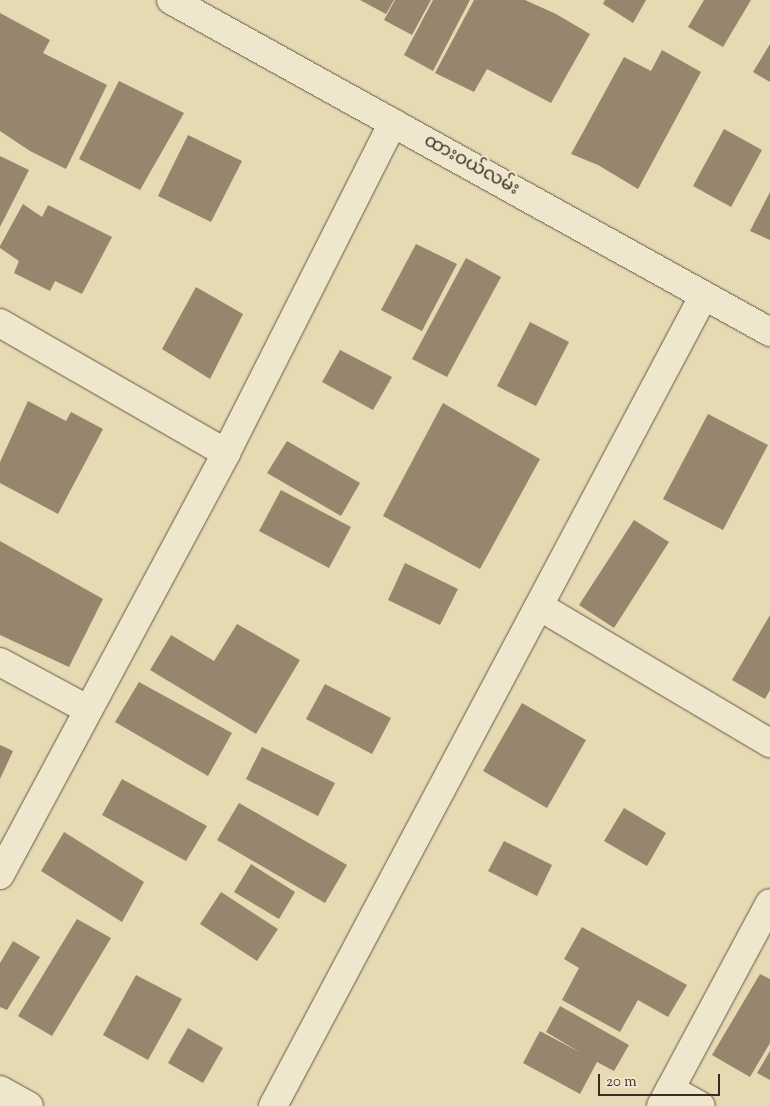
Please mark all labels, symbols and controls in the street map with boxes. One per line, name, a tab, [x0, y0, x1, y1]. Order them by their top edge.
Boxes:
street label: ထားဝယ်လမ်း	[420, 131, 522, 201]
scale bar	[600, 1064, 722, 1096]
text: 20 m	[606, 1072, 637, 1093]

